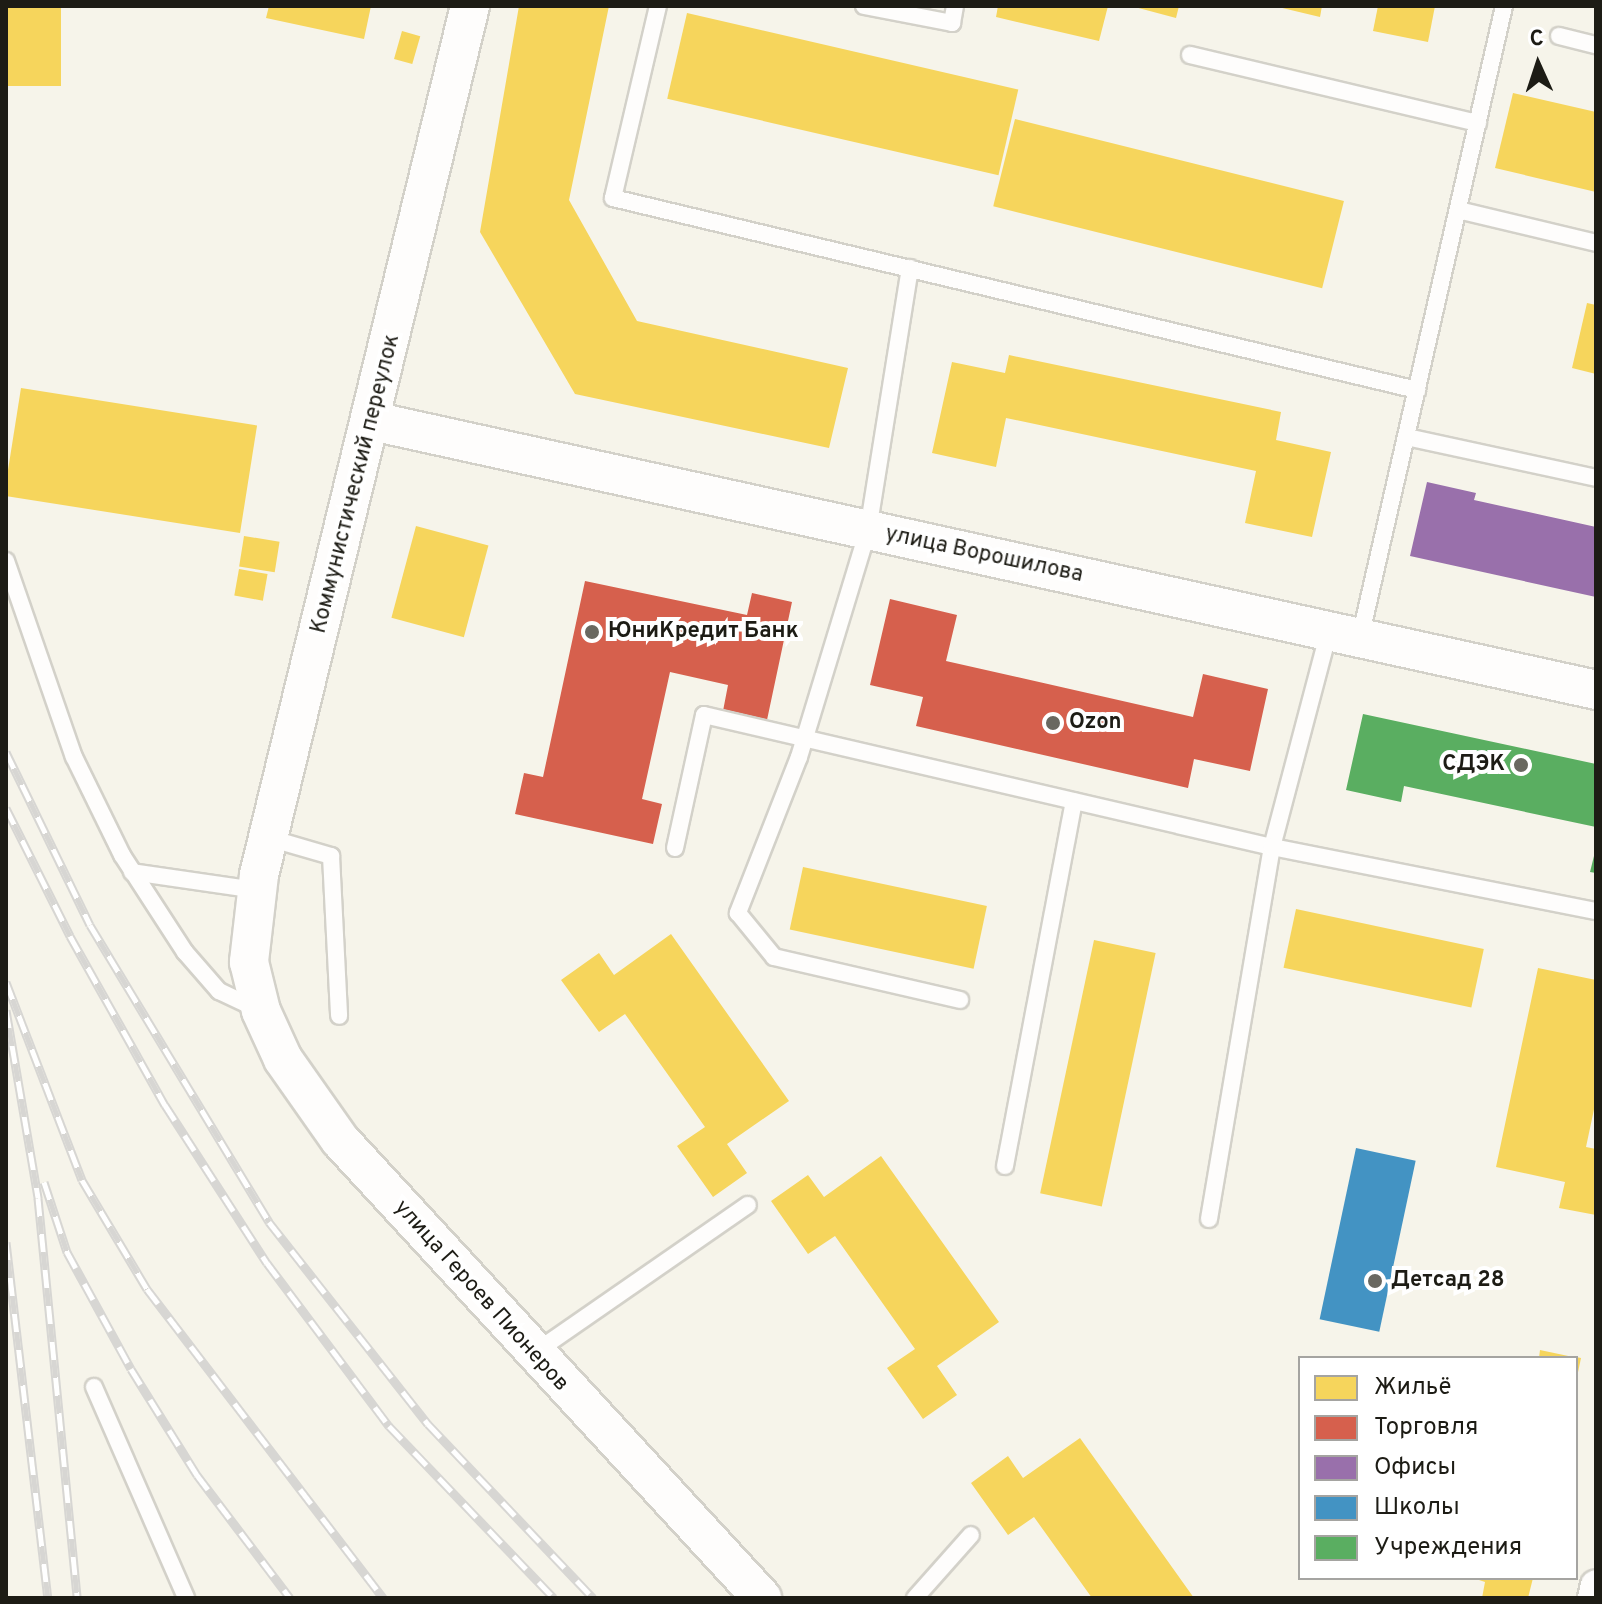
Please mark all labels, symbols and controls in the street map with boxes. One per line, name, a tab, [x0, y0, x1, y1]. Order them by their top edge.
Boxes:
north arrow	[1498, 24, 1578, 104]
text: С	[1529, 26, 1544, 53]
street label: Коммунистический переулок	[306, 332, 406, 636]
street label: улица Ворошилова	[883, 521, 1085, 589]
place label: ЮниКредит Банк	[608, 619, 799, 645]
marker: ЮниКредит Банк	[583, 623, 601, 641]
place label: Ozon	[1069, 710, 1122, 736]
marker: Ozon	[1044, 714, 1062, 732]
place label: СДЭК	[1442, 752, 1505, 778]
marker: СДЭК	[1512, 756, 1530, 774]
street label: улица Героев Пионеров	[388, 1195, 574, 1397]
place label: Детсад 28	[1391, 1268, 1505, 1294]
marker: Детсад 28	[1366, 1272, 1384, 1290]
legend	[1298, 1356, 1578, 1580]
text: Жильё	[1374, 1373, 1451, 1403]
text: Торговля	[1374, 1413, 1478, 1443]
text: Офисы	[1374, 1453, 1456, 1483]
text: Школы	[1374, 1493, 1460, 1523]
text: Учреждения	[1374, 1533, 1522, 1563]

